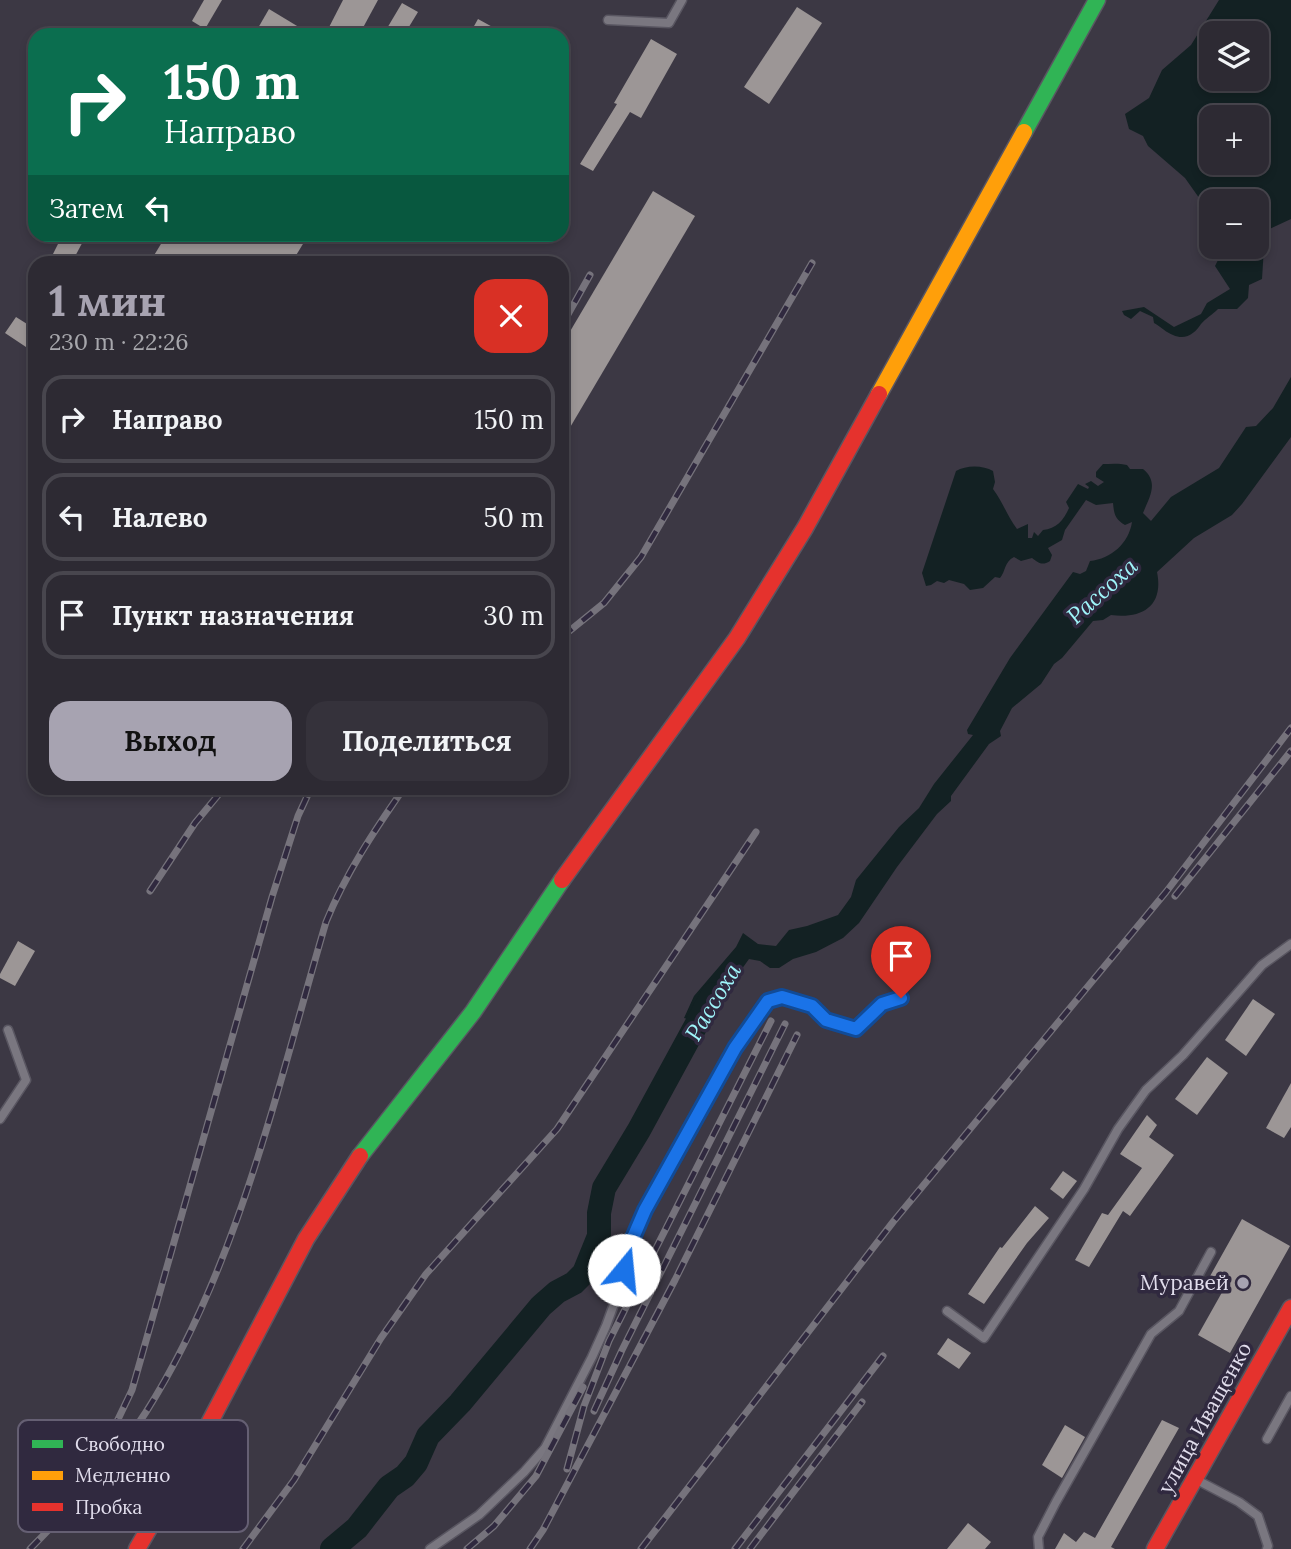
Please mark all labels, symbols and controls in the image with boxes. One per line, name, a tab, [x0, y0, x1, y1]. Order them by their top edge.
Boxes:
map controls	[1199, 21, 1269, 259]
button: layers	[1199, 21, 1269, 91]
text: 150 m	[164, 50, 300, 112]
icon: right	[49, 56, 140, 147]
button: +	[1199, 105, 1269, 175]
text: Направо	[164, 111, 296, 152]
icon: left	[139, 189, 177, 227]
button: −	[1199, 189, 1269, 259]
text: Затем	[49, 192, 125, 225]
text: 1 мин	[49, 274, 166, 328]
button: close	[474, 279, 548, 353]
text: 230 m · 22:26	[49, 327, 189, 356]
icon: right	[53, 400, 91, 438]
text: Направо	[112, 403, 223, 436]
text: 150 m	[474, 403, 544, 436]
icon: left	[53, 498, 91, 536]
text: Налево	[112, 501, 208, 534]
text: 50 m	[484, 501, 544, 534]
water label: Рассоха	[1060, 551, 1143, 630]
icon: arrive	[53, 596, 91, 634]
text: Пункт назначения	[112, 599, 354, 632]
text: 30 m	[483, 599, 544, 632]
button: Выход	[49, 701, 292, 781]
button: Поделиться	[306, 701, 548, 781]
pin	[871, 926, 931, 998]
icon: arrive	[882, 937, 920, 975]
water label: Рассоха	[678, 957, 747, 1046]
position arrow	[587, 1233, 661, 1307]
place label: Муравей	[1140, 1269, 1229, 1296]
marker: Муравей	[1235, 1275, 1251, 1291]
street label: улица Иващенко	[1152, 1337, 1257, 1498]
legend	[18, 1420, 248, 1532]
text: Свободно	[75, 1432, 165, 1456]
text: Медленно	[75, 1463, 170, 1487]
text: Пробка	[75, 1495, 142, 1519]

